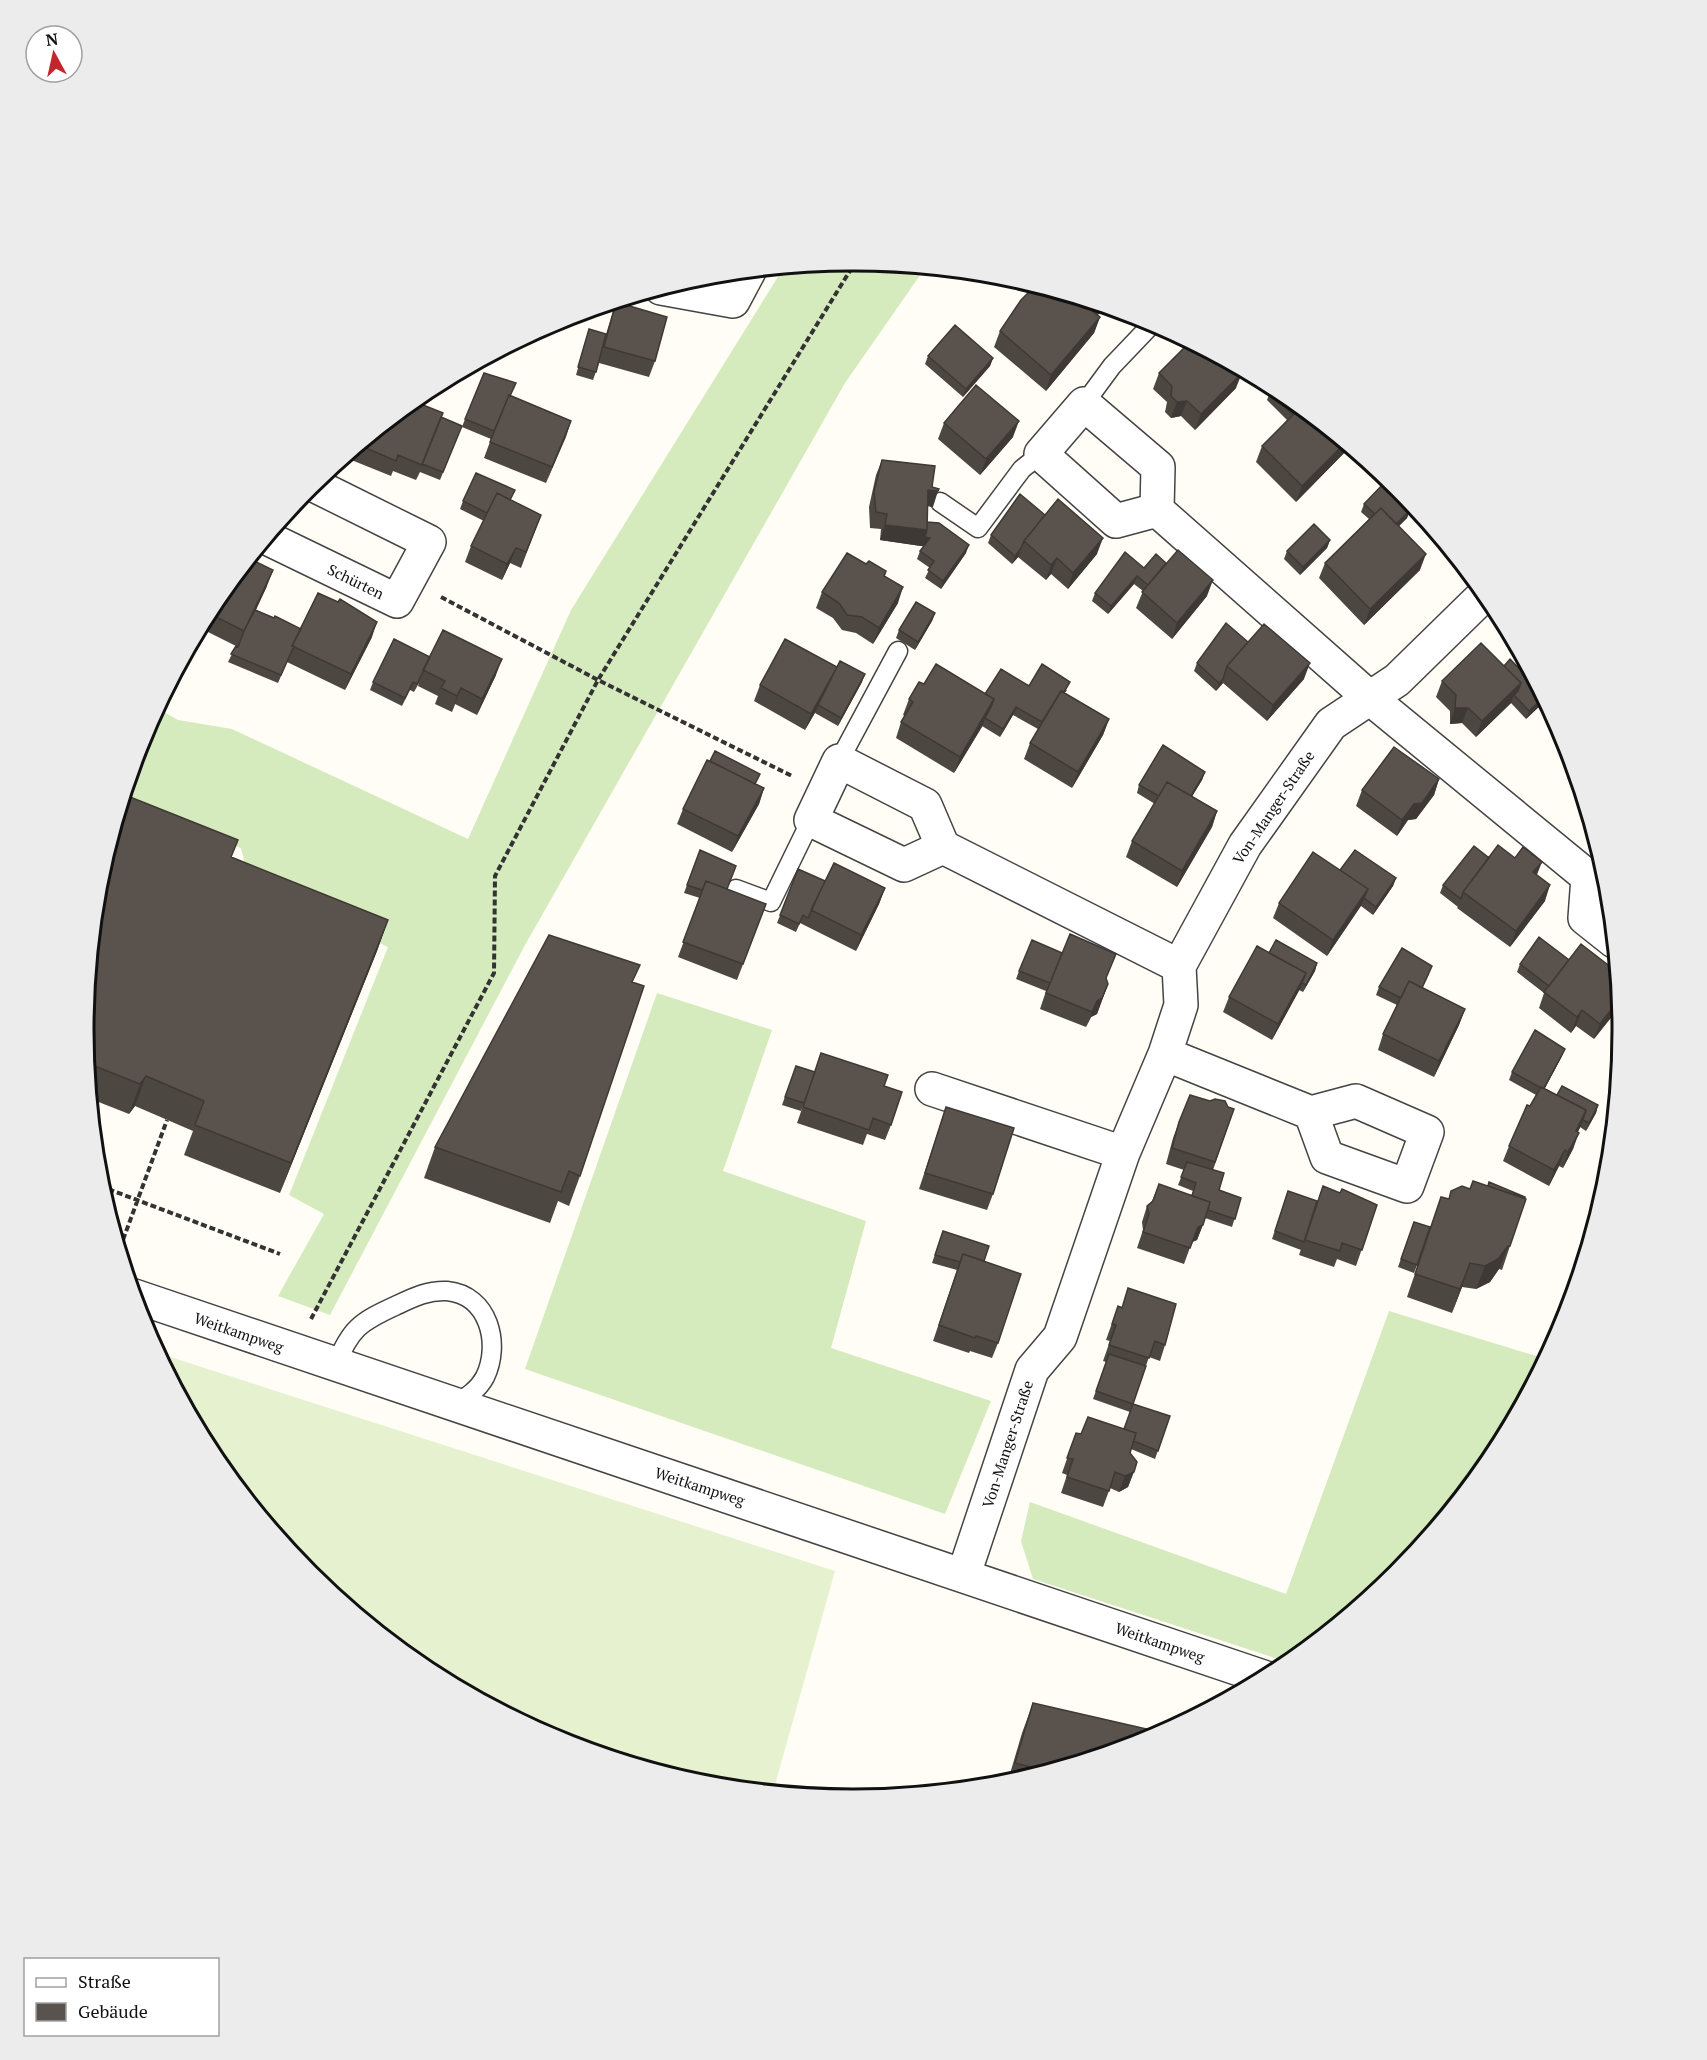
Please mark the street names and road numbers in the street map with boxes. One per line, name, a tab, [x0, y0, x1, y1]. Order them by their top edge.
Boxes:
street label: Schürten	[325, 559, 388, 603]
street label: Von-Manger-Straße	[1228, 746, 1318, 868]
street label: Weitkampweg	[192, 1307, 287, 1357]
street label: Von-Manger-Straße	[977, 1378, 1037, 1510]
street label: Weitkampweg	[652, 1462, 749, 1510]
street label: Weitkampweg	[1113, 1617, 1208, 1667]

